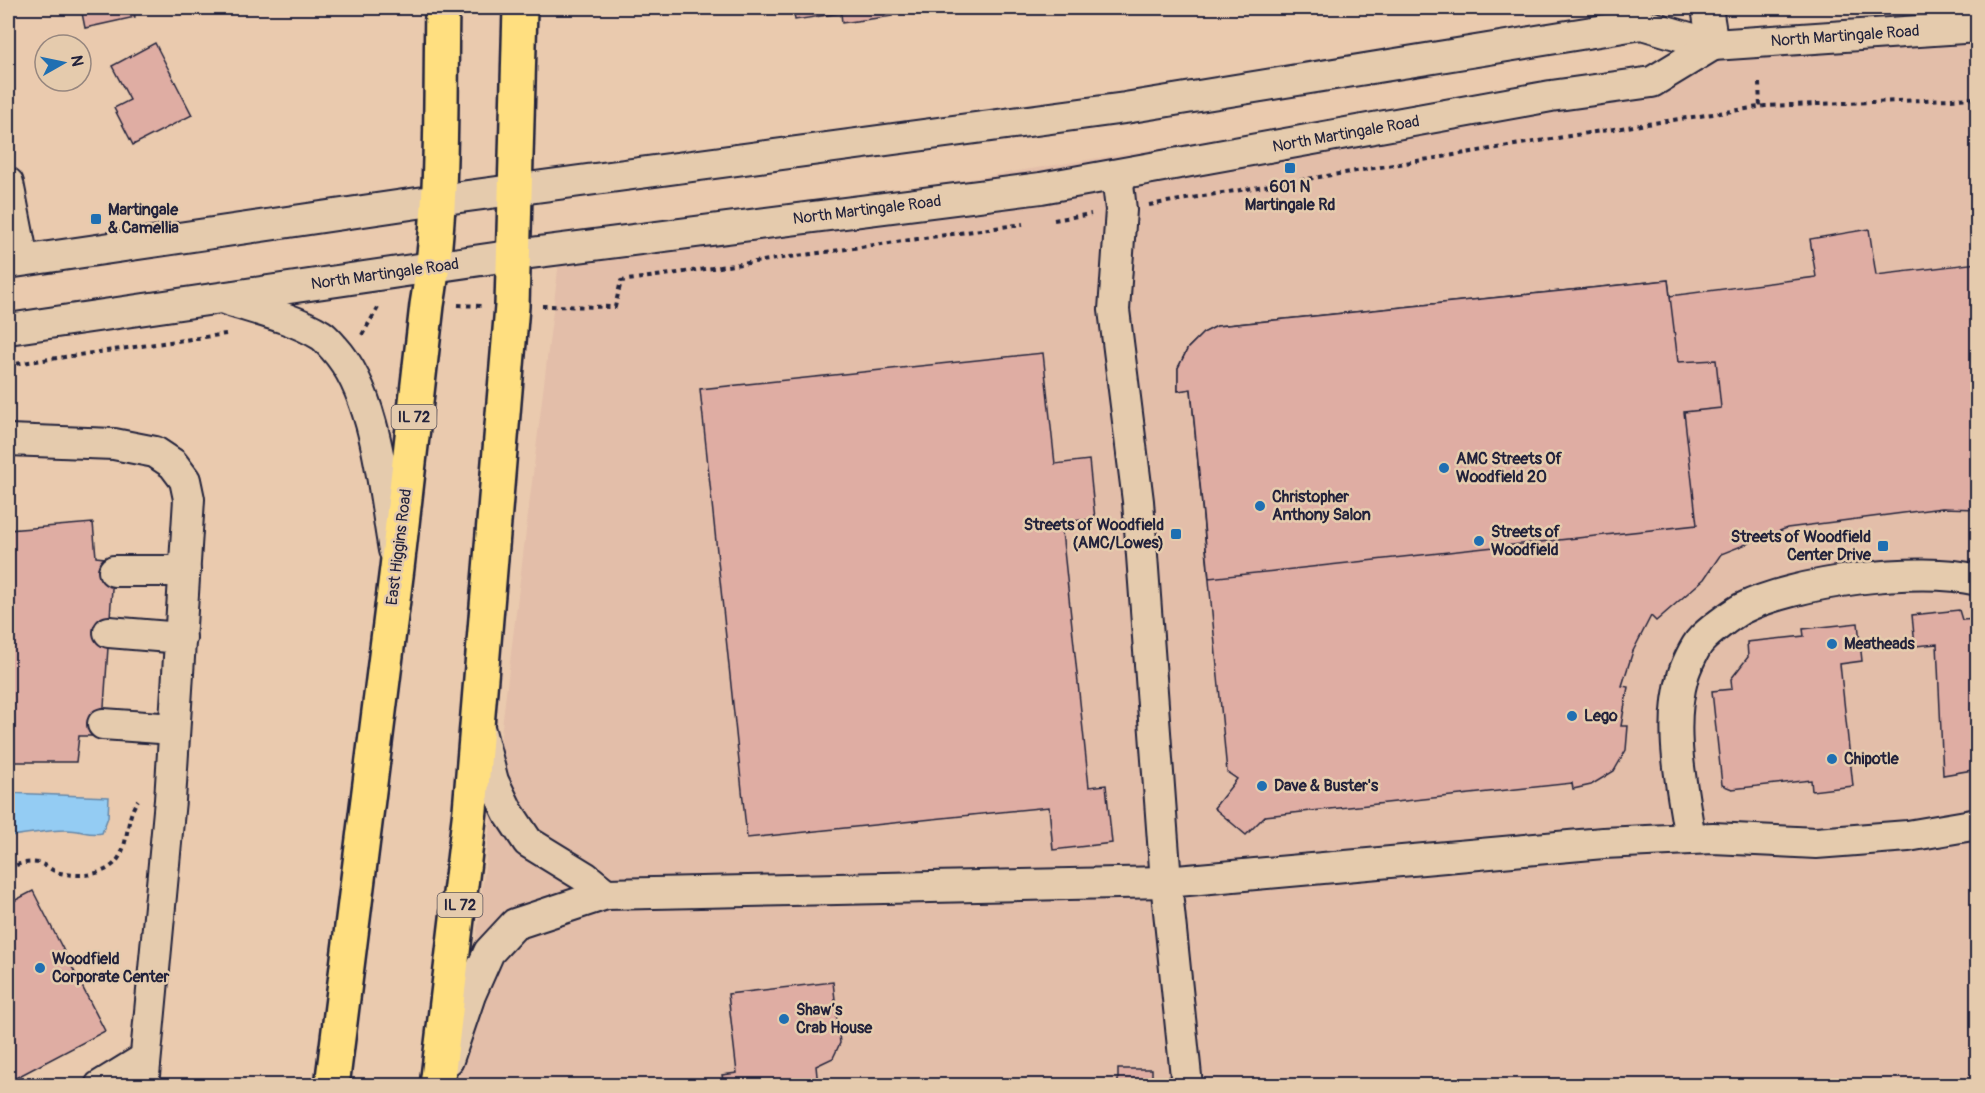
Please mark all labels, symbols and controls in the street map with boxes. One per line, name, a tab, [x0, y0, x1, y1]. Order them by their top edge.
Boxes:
street label: North Martingale Road	[1770, 21, 1920, 51]
north arrow	[33, 33, 93, 93]
text: N	[66, 54, 88, 68]
street label: North Martingale Road	[1271, 111, 1421, 157]
marker: 601 N Martingale Rd	[1283, 161, 1297, 175]
place label: 601 N Martingale Rd	[1245, 177, 1335, 215]
street label: North Martingale Road	[792, 191, 942, 229]
place label: Martingale & Camellia	[108, 200, 179, 238]
marker: Martingale & Camellia	[89, 212, 103, 226]
street label: North Martingale Road	[310, 254, 460, 294]
road number: IL 72	[392, 405, 436, 429]
place label: AMC Streets Of Woodfield 20	[1456, 449, 1562, 487]
marker: AMC Streets Of Woodfield 20	[1437, 461, 1451, 475]
place label: Christopher Anthony Salon	[1272, 487, 1371, 525]
street label: East Higgins Road	[382, 488, 416, 606]
marker: Christopher Anthony Salon	[1253, 499, 1267, 513]
place label: Streets of Woodfield (AMC/Lowes)	[1024, 515, 1164, 553]
place label: Streets of Woodfield	[1491, 522, 1561, 560]
marker: Streets of Woodfield (AMC/Lowes)	[1169, 527, 1183, 541]
place label: Streets of Woodfield Center Drive	[1731, 527, 1872, 565]
marker: Streets of Woodfield	[1472, 534, 1486, 548]
marker: Streets of Woodfield Center Drive	[1876, 539, 1890, 553]
place label: Meatheads	[1844, 634, 1915, 654]
marker: Meatheads	[1825, 637, 1839, 651]
place label: Lego	[1584, 706, 1618, 726]
marker: Lego	[1565, 709, 1579, 723]
place label: Chipotle	[1844, 749, 1900, 769]
marker: Chipotle	[1825, 752, 1839, 766]
place label: Dave & Buster's	[1274, 776, 1379, 796]
marker: Dave & Buster's	[1255, 779, 1269, 793]
road number: IL 72	[438, 893, 482, 917]
place label: Woodfield Corporate Center	[52, 949, 169, 987]
marker: Woodfield Corporate Center	[33, 961, 47, 975]
place label: Shaw‘s Crab House	[796, 1000, 873, 1038]
marker: Shaw‘s Crab House	[777, 1012, 791, 1026]

